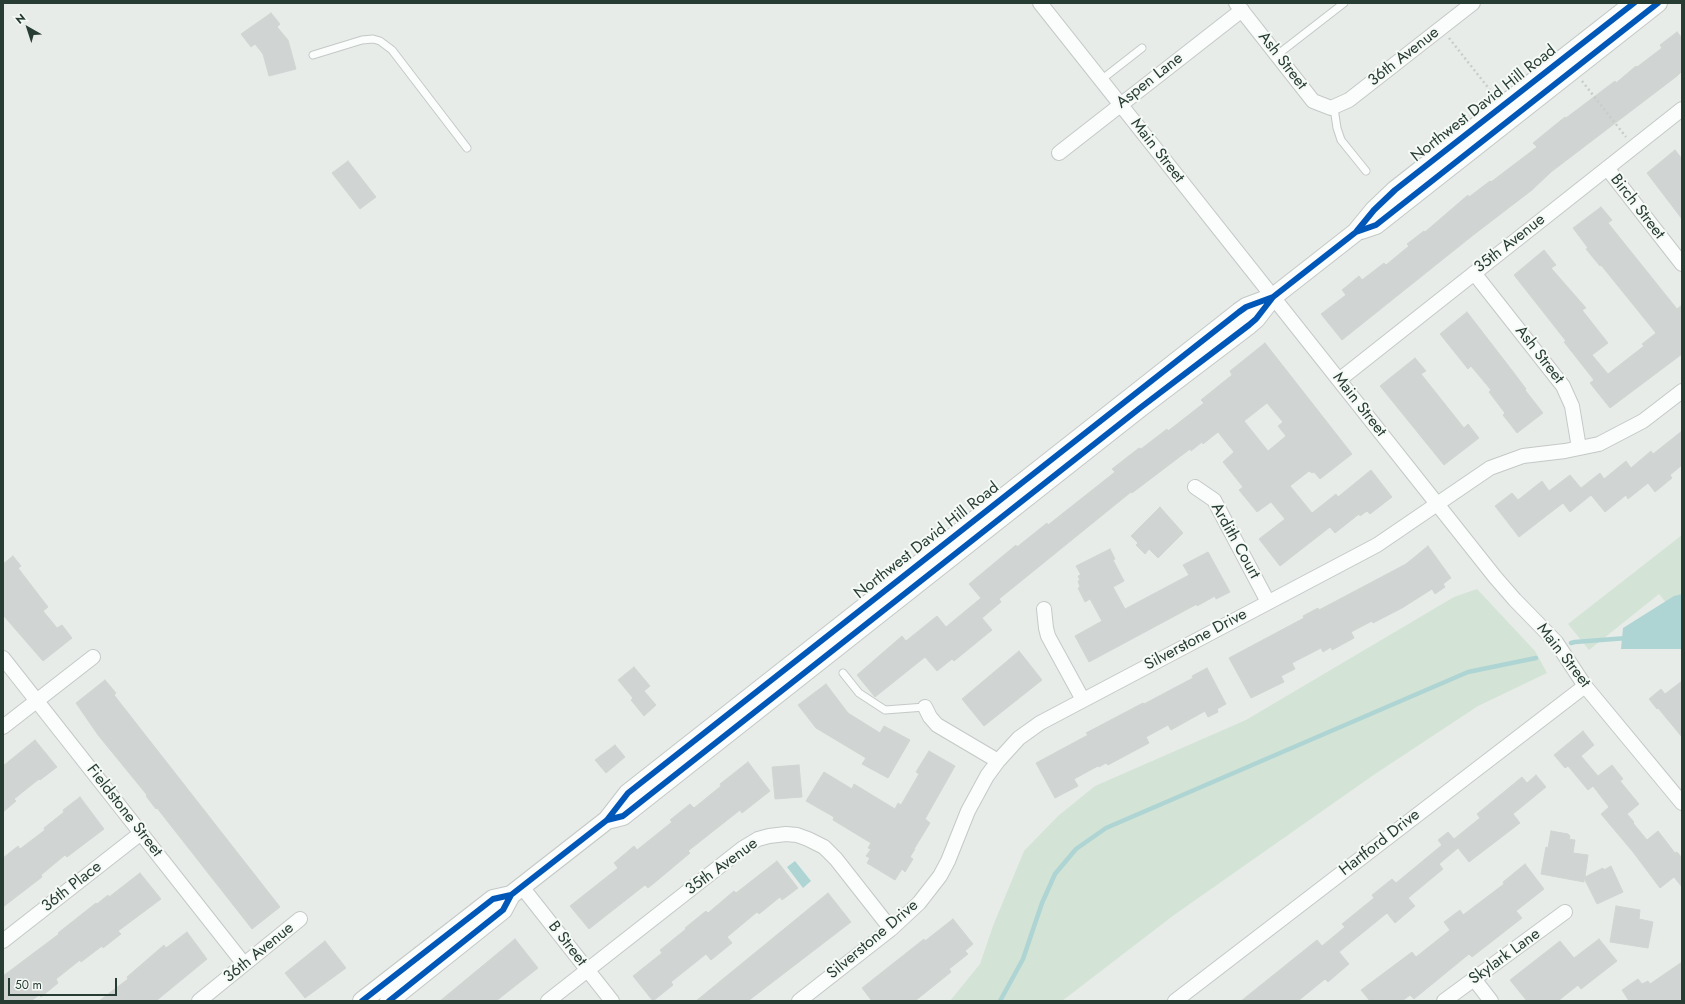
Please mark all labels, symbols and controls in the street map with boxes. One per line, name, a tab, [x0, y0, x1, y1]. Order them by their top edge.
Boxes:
north arrow	[8, 8, 48, 48]
text: N	[12, 10, 29, 28]
street label: 36th Avenue	[1365, 23, 1443, 91]
street label: Ash Street	[1253, 28, 1311, 94]
street label: Northwest David Hill Road	[1408, 41, 1560, 167]
street label: Aspen Lane	[1113, 49, 1187, 113]
street label: Main Street	[1126, 115, 1188, 187]
street label: Birch Street	[1606, 171, 1668, 243]
street label: 35th Avenue	[1471, 210, 1549, 278]
street label: Ash Street	[1510, 322, 1568, 388]
street label: Main Street	[1328, 369, 1390, 441]
street label: Northwest David Hill Road	[851, 478, 1003, 604]
street label: Ardith Court	[1206, 500, 1264, 582]
street label: Silverstone Drive	[1142, 605, 1250, 675]
street label: Main Street	[1532, 620, 1594, 692]
street label: Fieldstone Street	[82, 761, 166, 861]
street label: Hartford Drive	[1336, 806, 1424, 880]
street label: 35th Avenue	[682, 834, 762, 900]
street label: 36th Place	[38, 858, 106, 916]
street label: Silverstone Drive	[823, 896, 923, 984]
street label: B Street	[543, 918, 591, 970]
street label: 36th Avenue	[220, 919, 298, 987]
street label: Skylark Lane	[1466, 925, 1544, 989]
scale bar	[10, 970, 119, 996]
text: 50 m	[15, 976, 42, 994]

